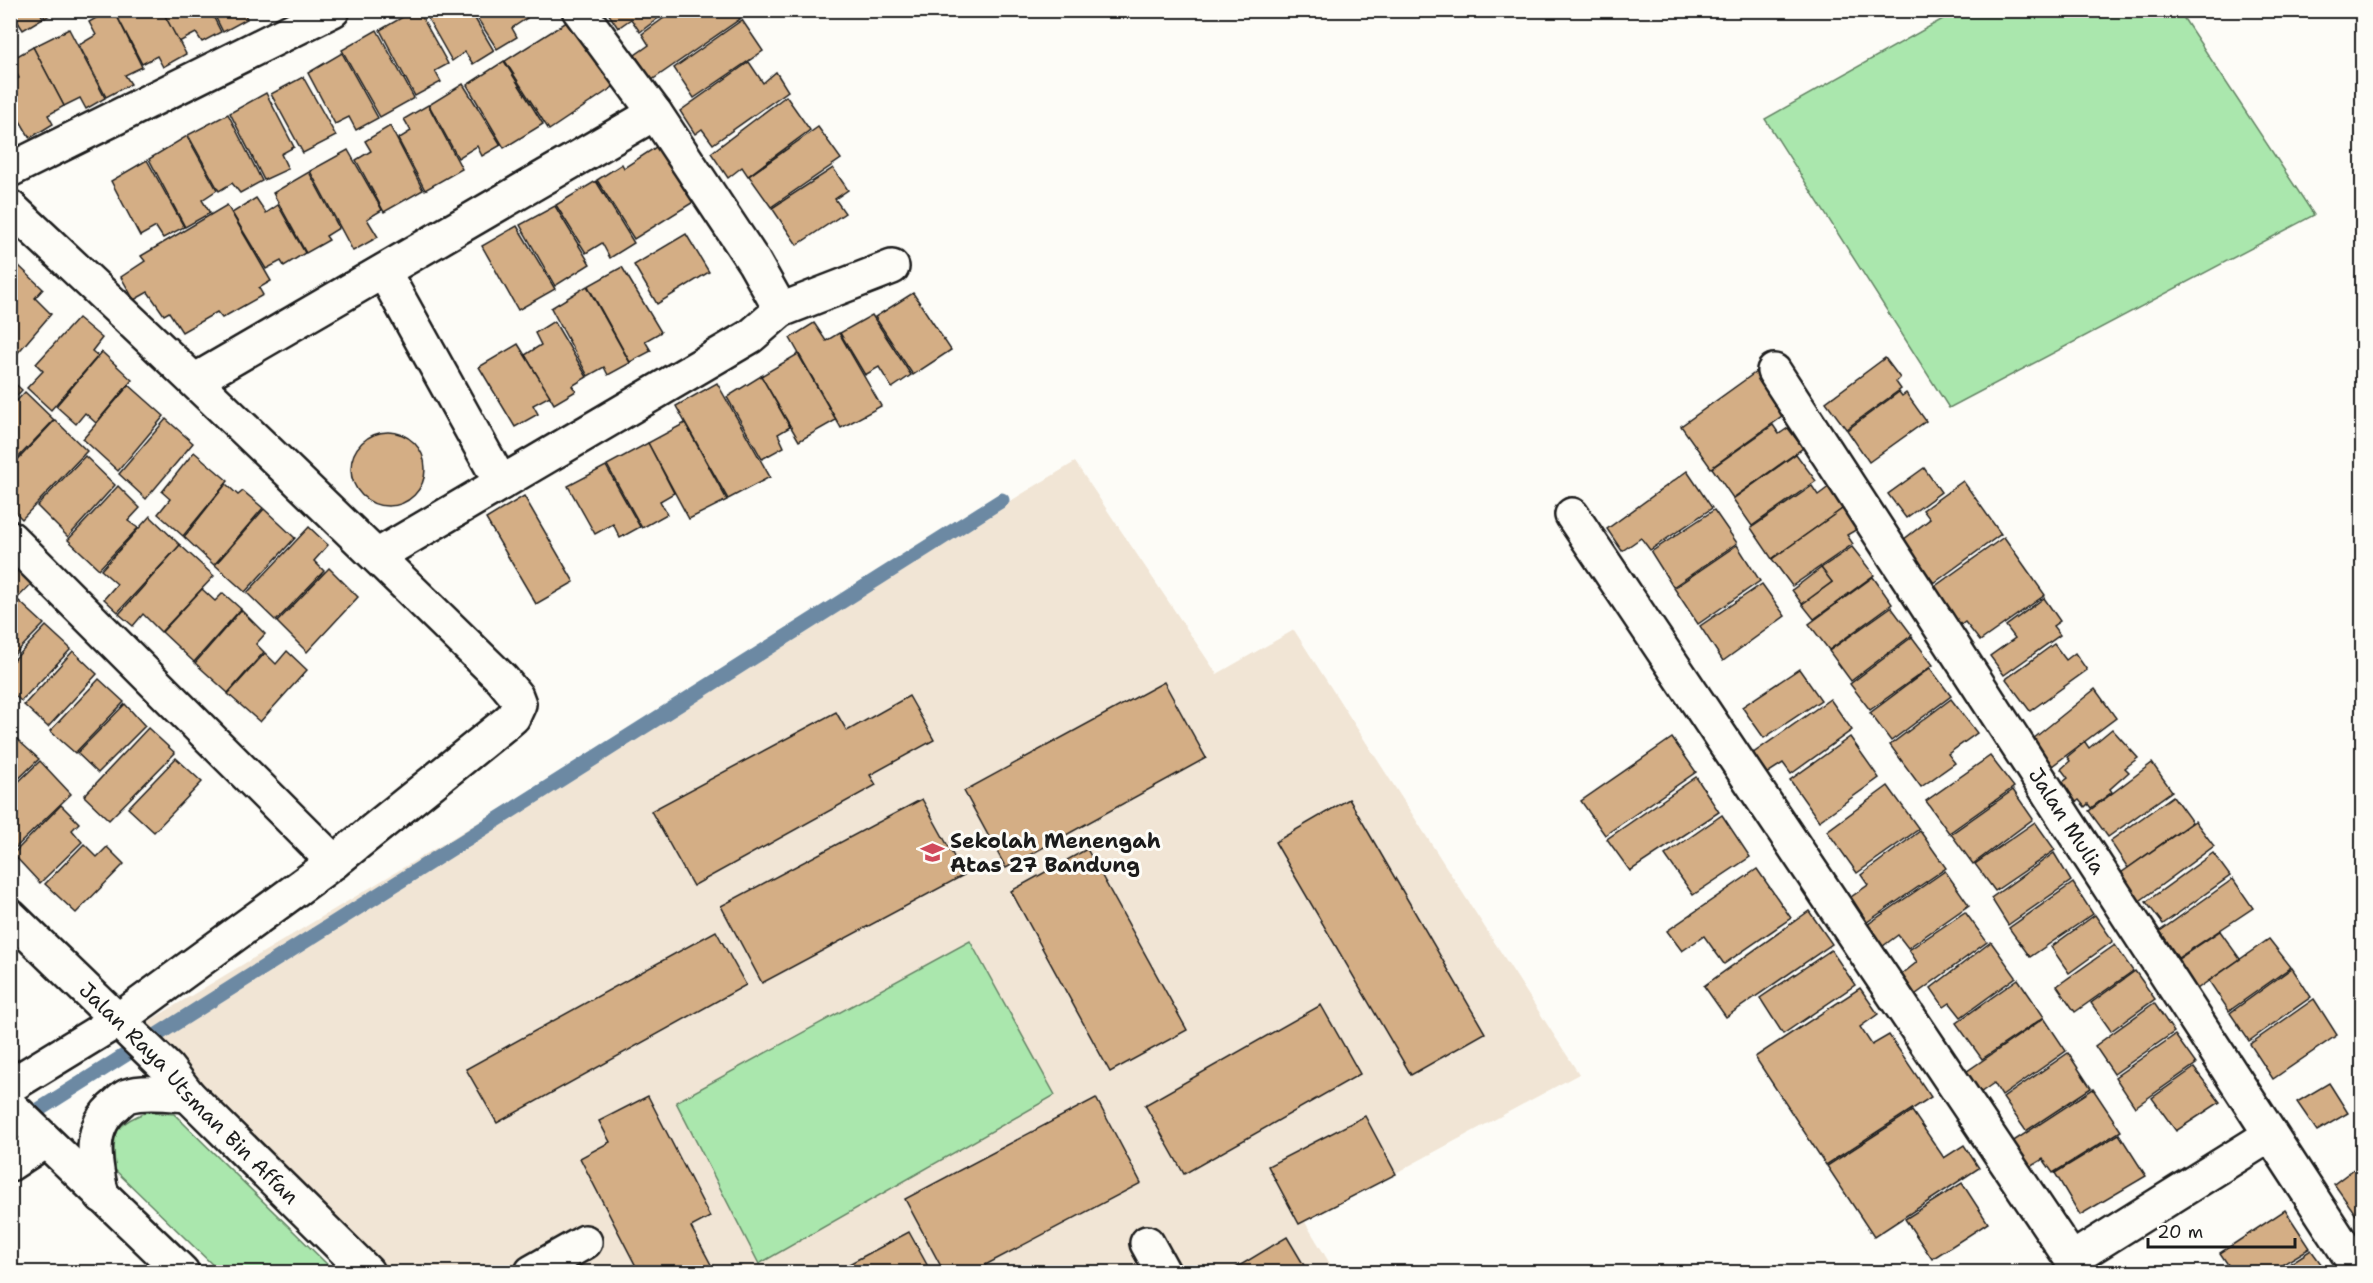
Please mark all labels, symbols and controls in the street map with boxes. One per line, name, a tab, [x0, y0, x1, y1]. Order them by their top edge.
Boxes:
street label: Jalan Mulia	[2022, 762, 2112, 880]
place label: Sekolah Menengah Atas 27 Bandung	[950, 827, 1161, 879]
school or university icon: Sekolah Menengah Atas 27 Bandung	[919, 840, 945, 866]
street label: Jalan Raya Utsman Bin Affan	[73, 976, 305, 1211]
scale bar	[2148, 1211, 2295, 1249]
text: 20 m	[2157, 1220, 2203, 1244]

